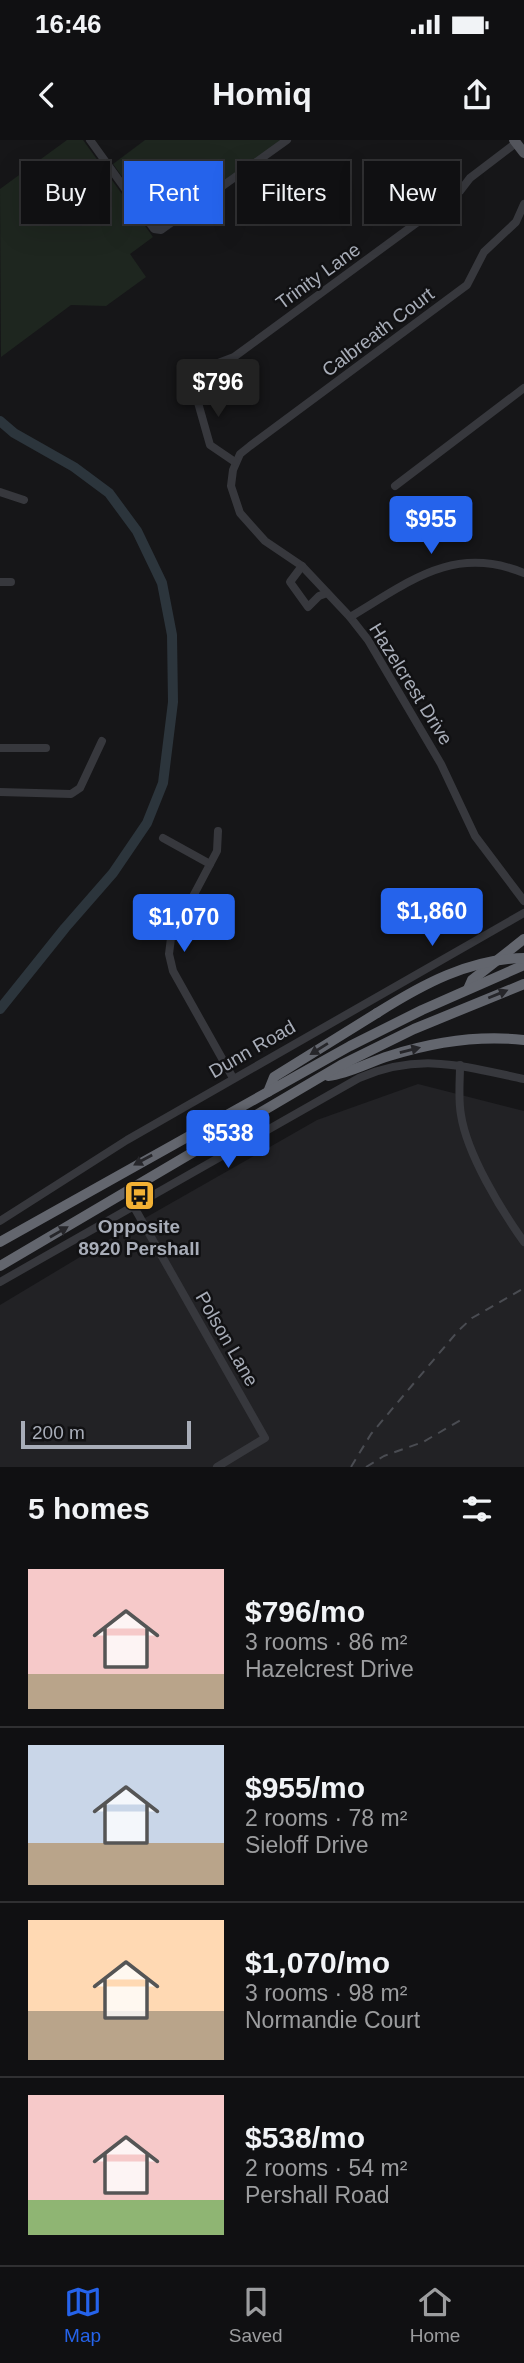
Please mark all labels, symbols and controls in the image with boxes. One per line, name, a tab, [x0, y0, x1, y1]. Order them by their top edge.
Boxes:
text: 16:46	[35, 9, 102, 39]
icon: back	[28, 76, 66, 114]
text: Homiq	[212, 76, 312, 112]
icon: share	[458, 76, 496, 114]
chip: Buy	[21, 161, 110, 224]
chip: Rent	[124, 161, 223, 224]
chip: Filters	[237, 161, 350, 224]
chip: New	[364, 161, 460, 224]
street label: Trinity Lane	[272, 239, 364, 313]
street label: Calbreath Court	[318, 283, 438, 381]
pin: $796	[177, 359, 259, 419]
text: $796	[192, 369, 244, 395]
pin: $955	[390, 496, 472, 556]
text: $955	[405, 506, 457, 532]
street label: Hazelcrest Drive	[365, 619, 457, 749]
pin: $1,860	[375, 888, 489, 948]
pin: $1,070	[127, 894, 241, 954]
text: $1,860	[397, 898, 467, 924]
text: $1,070	[149, 904, 219, 930]
one-way arrow	[488, 989, 509, 1000]
street label: Dunn Road	[205, 1016, 299, 1082]
one-way arrow	[310, 1042, 329, 1055]
one-way arrow	[399, 1044, 421, 1055]
pin: $538	[187, 1110, 269, 1170]
text: $538	[202, 1120, 254, 1146]
one-way arrow	[134, 1154, 153, 1166]
bus stop icon: Opposite 8920 Pershall	[122, 1178, 156, 1212]
place label: Opposite 8920 Pershall	[78, 1216, 200, 1259]
one-way arrow	[50, 1226, 69, 1238]
street label: Polson Lane	[191, 1288, 263, 1390]
scale bar	[21, 1418, 191, 1450]
text: 200 m	[32, 1422, 85, 1443]
icon: filters	[458, 1490, 496, 1528]
text: 5 homes	[28, 1492, 150, 1525]
text: $796/mo	[245, 1595, 365, 1628]
icon: home	[84, 1597, 168, 1681]
text: 3 rooms · 86 m²	[245, 1629, 407, 1655]
text: Hazelcrest Drive	[245, 1656, 414, 1682]
text: $955/mo	[245, 1771, 365, 1804]
icon: home	[84, 1773, 168, 1857]
text: 2 rooms · 78 m²	[245, 1805, 407, 1831]
text: Sieloff Drive	[245, 1832, 369, 1858]
text: $1,070/mo	[245, 1946, 390, 1979]
icon: home	[84, 1948, 168, 2032]
text: 3 rooms · 98 m²	[245, 1980, 407, 2006]
text: Normandie Court	[245, 2007, 420, 2033]
text: $538/mo	[245, 2121, 365, 2154]
icon: home	[84, 2123, 168, 2207]
text: 2 rooms · 54 m²	[245, 2155, 407, 2181]
text: Pershall Road	[245, 2182, 389, 2208]
tab: Map	[64, 2283, 102, 2347]
tab: Saved	[229, 2283, 283, 2347]
tab: Home	[410, 2283, 460, 2347]

